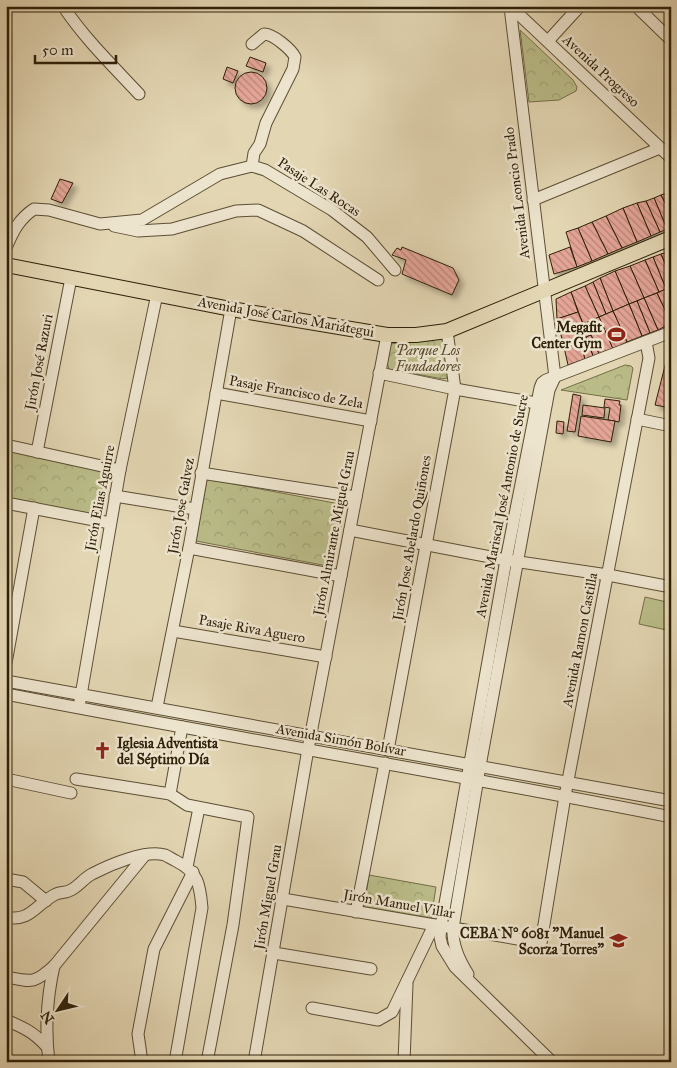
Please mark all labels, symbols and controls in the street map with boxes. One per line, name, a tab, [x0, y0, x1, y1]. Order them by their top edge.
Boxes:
street label: Avenida Progreso	[558, 30, 643, 111]
scale bar	[35, 32, 116, 64]
text: 50 m	[42, 41, 74, 59]
street label: Avenida Leoncio Prado	[500, 126, 534, 261]
street label: Pasaje Las Rocas	[274, 154, 364, 220]
street label: Avenida José Carlos Mariátegui	[195, 293, 376, 342]
street label: Jirón José Razuri	[21, 312, 58, 414]
place label: Megafit Center Gym	[532, 319, 602, 353]
sports icon: Megafit Center Gym	[606, 325, 626, 345]
park label: Parque Los Fundadores	[395, 342, 461, 375]
street label: Pasaje Francisco de Zela	[228, 372, 364, 412]
street label: Avenida Mariscal José Antonio de Sucre	[472, 393, 533, 620]
street label: Jirón Elias Aguirre	[81, 443, 120, 555]
street label: Jirón Almirante Miguel Grau	[309, 449, 359, 619]
street label: Jirón Jose Abelardo Quiñones	[389, 454, 436, 624]
street label: Jirón Jose Galvez	[164, 456, 199, 558]
street label: Avenida Ramon Castilla	[558, 571, 601, 710]
street label: Pasaje Riva Aguero	[197, 611, 307, 647]
street label: Avenida Simón Bolívar	[274, 720, 408, 760]
place label: Iglesia Adventista del Séptimo Día	[117, 735, 219, 769]
church icon: Iglesia Adventista del Séptimo Día	[93, 741, 113, 761]
street label: Jirón Miguel Grau	[250, 843, 287, 953]
street label: Jirón Manuel Villar	[340, 885, 457, 923]
place label: CEBA N° 6081 "Manuel Scorza Torres"	[460, 925, 605, 958]
school or university icon: CEBA N° 6081 "Manuel Scorza Torres"	[608, 931, 628, 951]
north arrow	[32, 986, 82, 1036]
text: N	[37, 1007, 58, 1027]

